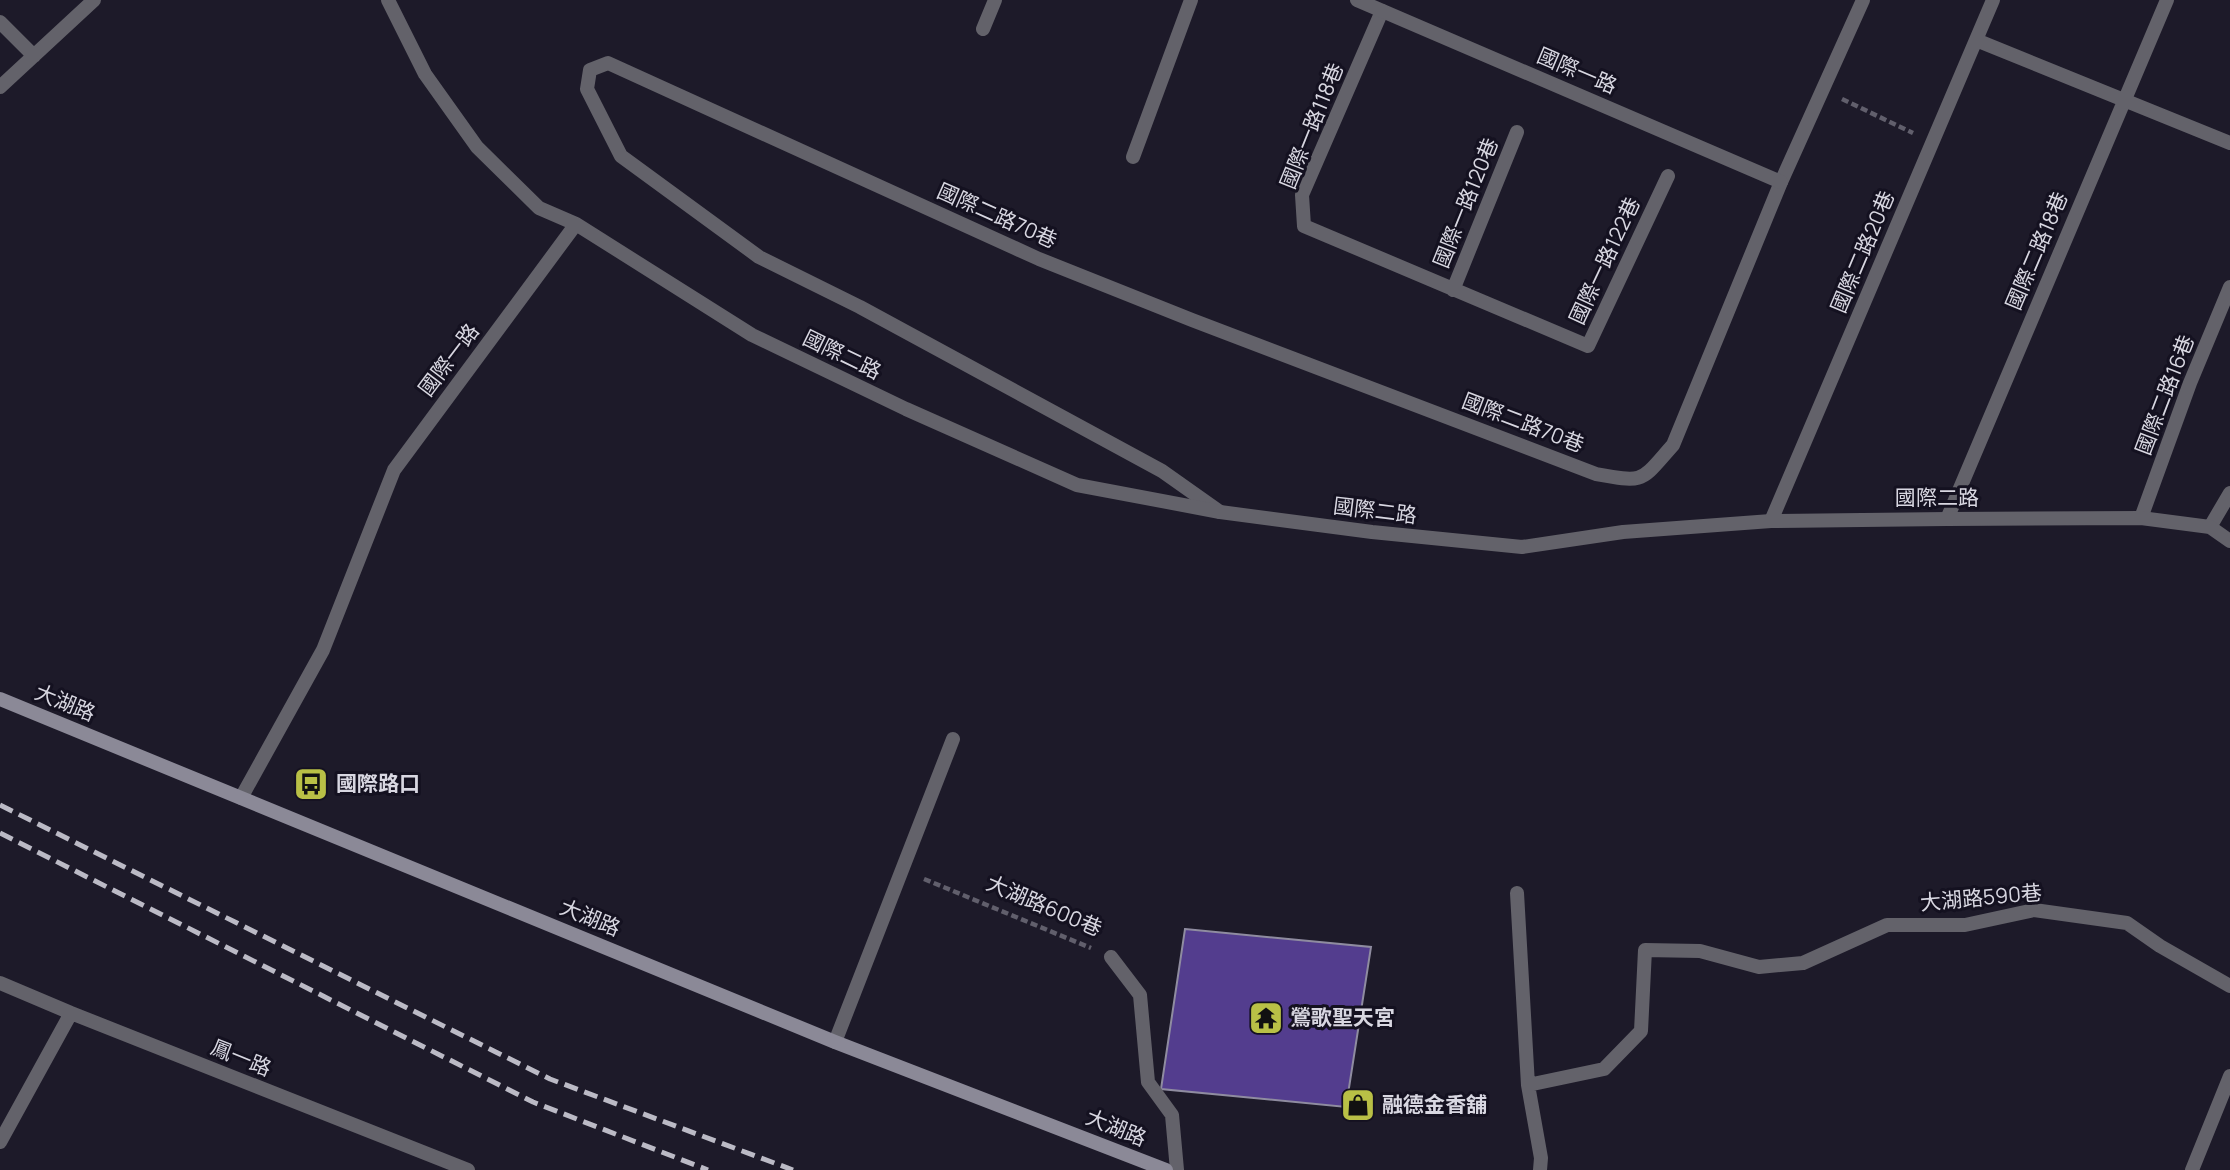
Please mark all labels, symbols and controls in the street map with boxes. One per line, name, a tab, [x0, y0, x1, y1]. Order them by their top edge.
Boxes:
street label: 國際一路	[1533, 41, 1622, 99]
street label: 國際一路118巷	[1273, 58, 1349, 193]
street label: 國際一路120巷	[1426, 133, 1504, 272]
street label: 國際二路70巷	[933, 176, 1062, 254]
street label: 國際二路20巷	[1824, 186, 1900, 317]
street label: 國際二路18巷	[1999, 187, 2073, 314]
street label: 國際一路122巷	[1562, 193, 1646, 329]
street label: 國際一路	[412, 317, 485, 401]
street label: 國際二路	[799, 323, 886, 385]
street label: 國際二路16巷	[2128, 331, 2200, 459]
street label: 國際二路70巷	[1458, 386, 1588, 458]
street label: 國際二路	[1895, 483, 1979, 511]
street label: 國際二路	[1332, 491, 1419, 529]
street label: 大湖路	[31, 677, 100, 727]
bus stop icon: 國際路口	[292, 765, 330, 803]
place label: 國際路口	[336, 769, 420, 797]
street label: 大湖路600巷	[982, 868, 1106, 942]
street label: 大湖路590巷	[1919, 878, 2043, 916]
street label: 大湖路	[556, 892, 625, 942]
temple icon: 鶯歌聖天宮	[1247, 999, 1285, 1037]
place label: 鶯歌聖天宮	[1290, 1003, 1395, 1031]
street label: 鳳一路	[207, 1032, 276, 1082]
shop icon: 融德金香舖	[1339, 1086, 1377, 1124]
place label: 融德金香舖	[1382, 1090, 1487, 1118]
street label: 大湖路	[1082, 1102, 1151, 1152]

